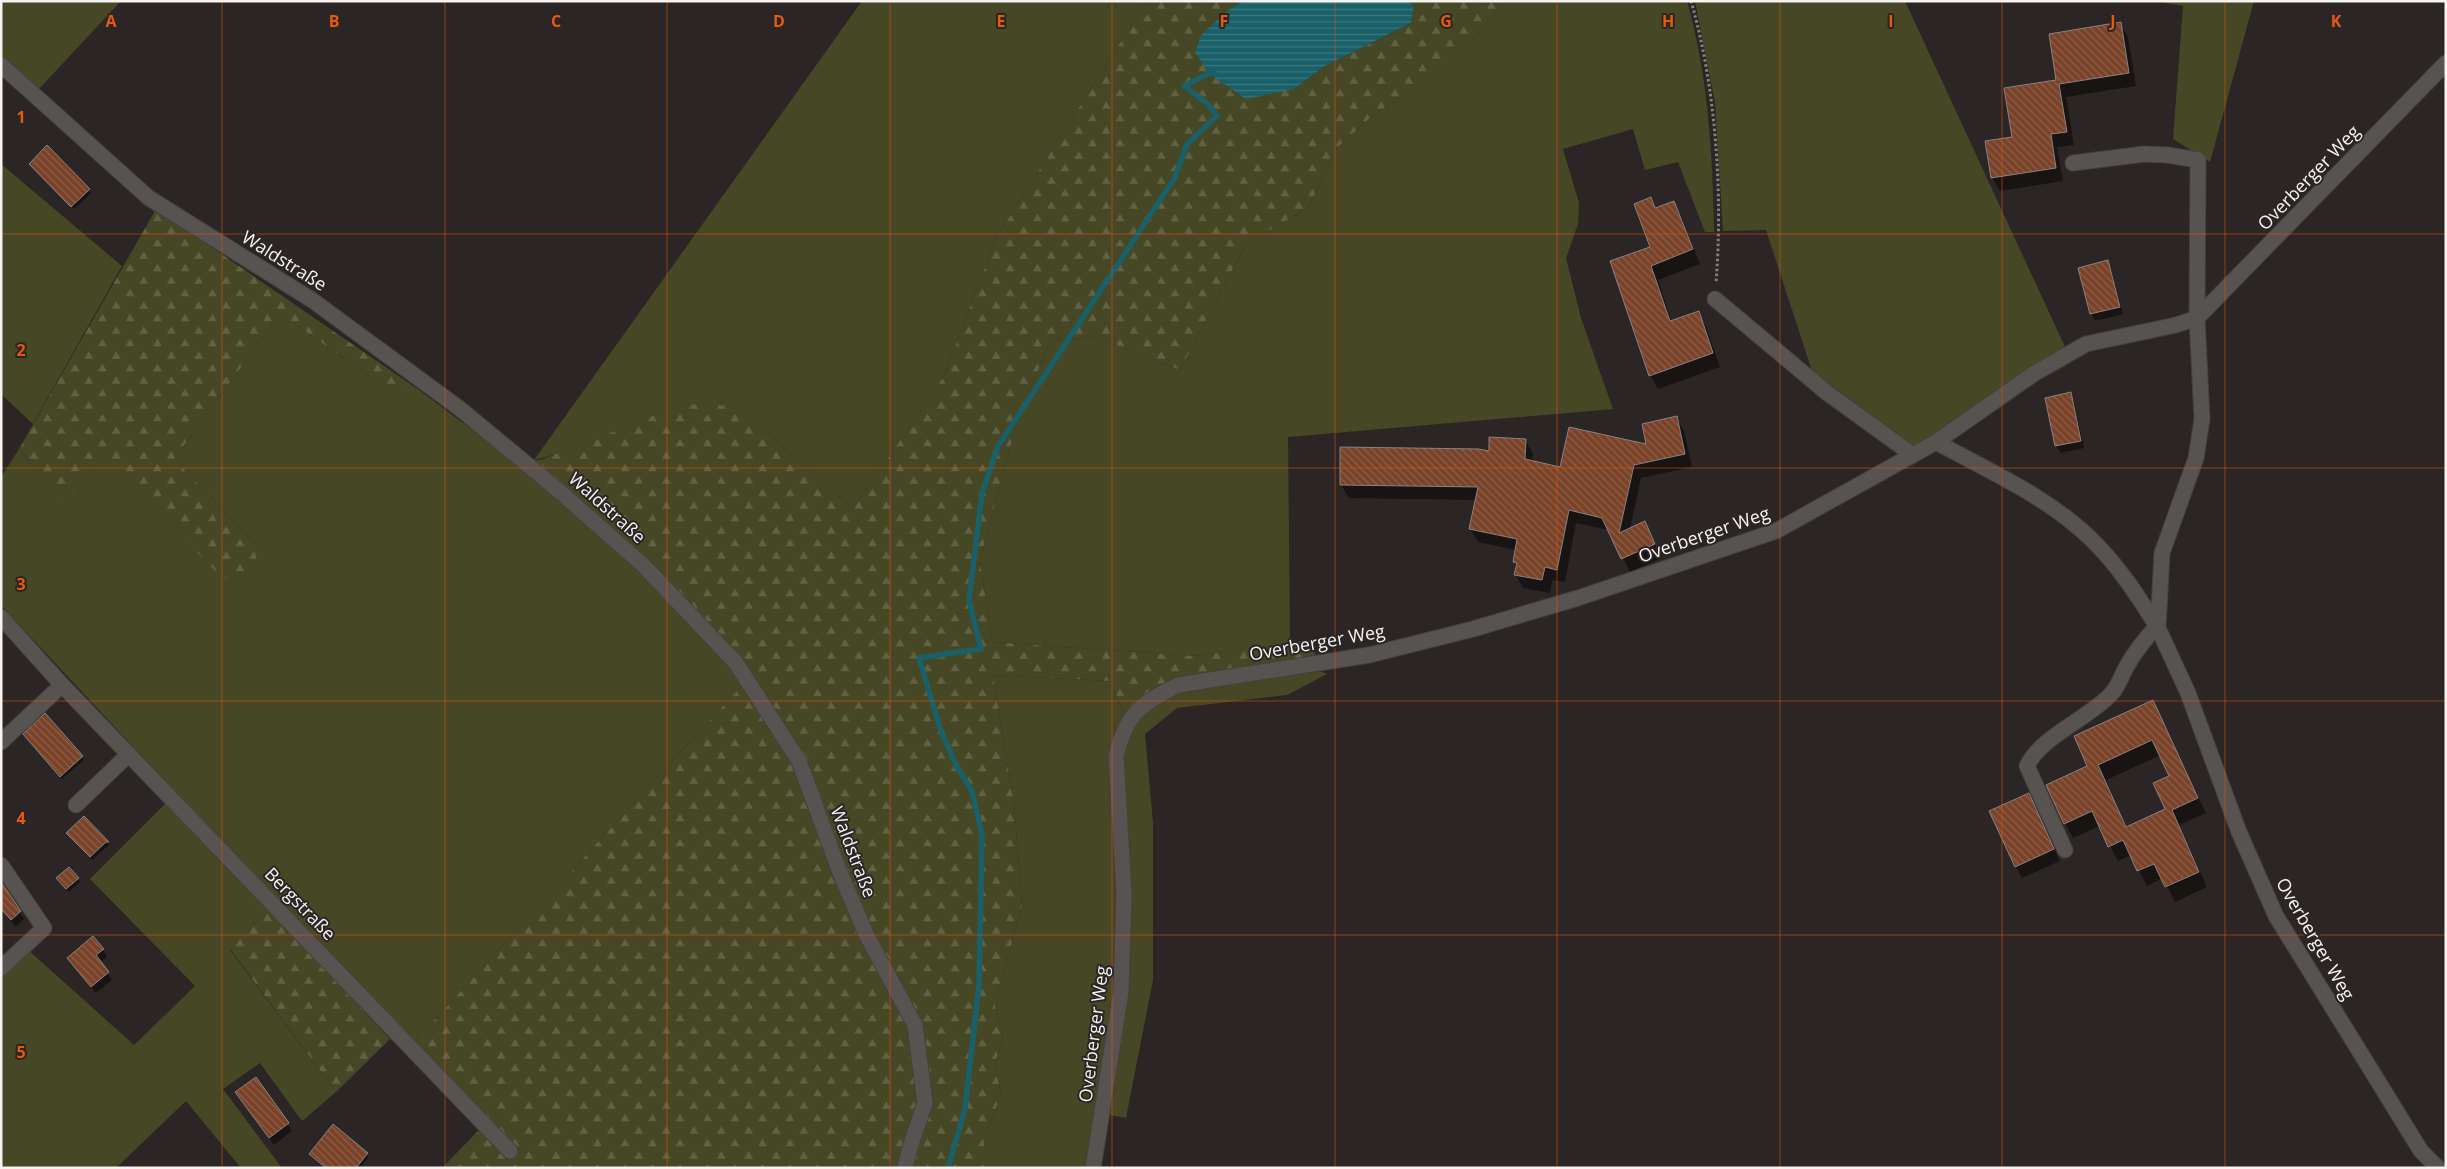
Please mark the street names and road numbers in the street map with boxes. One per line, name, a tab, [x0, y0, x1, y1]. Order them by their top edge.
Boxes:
street label: Overberger Weg	[2252, 119, 2365, 235]
street label: Waldstraße	[238, 225, 332, 296]
street label: Waldstraße	[564, 466, 651, 548]
street label: Overberger Weg	[1635, 500, 1773, 568]
street label: Overberger Weg	[1247, 618, 1387, 666]
street label: Waldstraße	[826, 803, 882, 901]
street label: Bergstraße	[260, 862, 341, 945]
street label: Overberger Weg	[2271, 873, 2361, 1004]
street label: Overberger Weg	[1073, 964, 1113, 1104]

